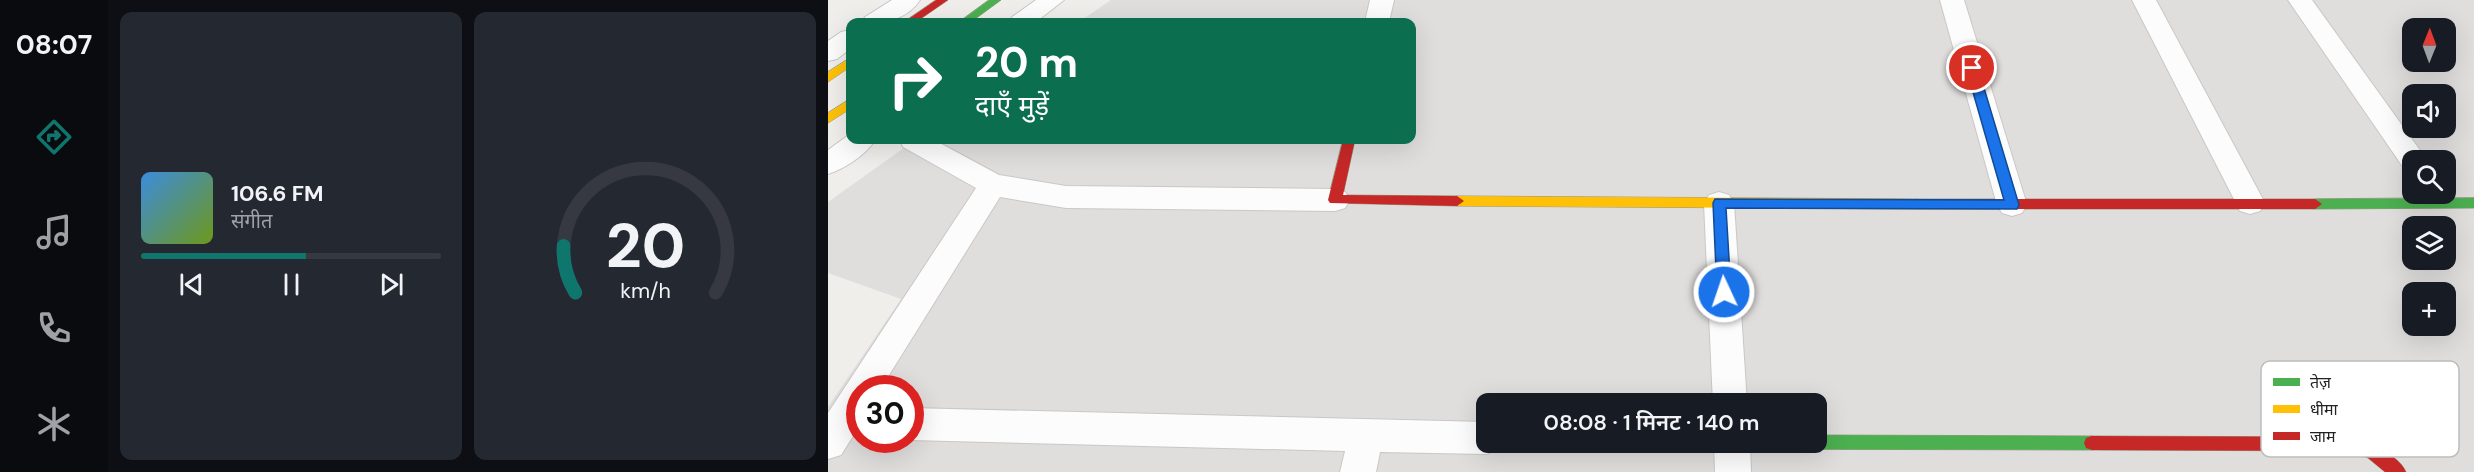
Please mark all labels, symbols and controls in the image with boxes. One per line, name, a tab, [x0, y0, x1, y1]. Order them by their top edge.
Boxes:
north arrow	[2402, 18, 2456, 72]
map controls	[2402, 18, 2456, 336]
text: 08:07	[16, 27, 92, 62]
text: 20 m	[975, 35, 1078, 90]
icon: right	[876, 42, 954, 120]
pin	[1946, 42, 1997, 93]
icon: arrive	[1955, 51, 1988, 84]
button: sound	[2402, 84, 2456, 138]
text: दाएँ मुड़ें	[975, 88, 1049, 123]
icon: directions	[33, 116, 75, 158]
button: search	[2402, 150, 2456, 204]
text: 106.6 FM	[231, 179, 323, 208]
text: 20	[605, 205, 685, 286]
text: संगीत	[231, 208, 272, 234]
icon: music	[33, 211, 75, 253]
button: layers	[2402, 216, 2456, 270]
position arrow	[1692, 260, 1756, 324]
icon: previous	[175, 268, 208, 301]
icon: pause	[275, 268, 308, 301]
icon: next	[375, 268, 408, 301]
text: km/h	[620, 277, 670, 305]
button: +	[2402, 282, 2456, 336]
icon: phone	[33, 307, 75, 349]
legend	[2261, 361, 2459, 457]
text: तेज़	[2310, 372, 2332, 393]
speed limit sign: 30	[846, 375, 924, 453]
text: धीमा	[2310, 399, 2339, 420]
icon: climate	[33, 403, 75, 445]
text: 08:08 · 1 मिनट · 140 m	[1544, 408, 1759, 437]
text: जाम	[2310, 426, 2336, 447]

